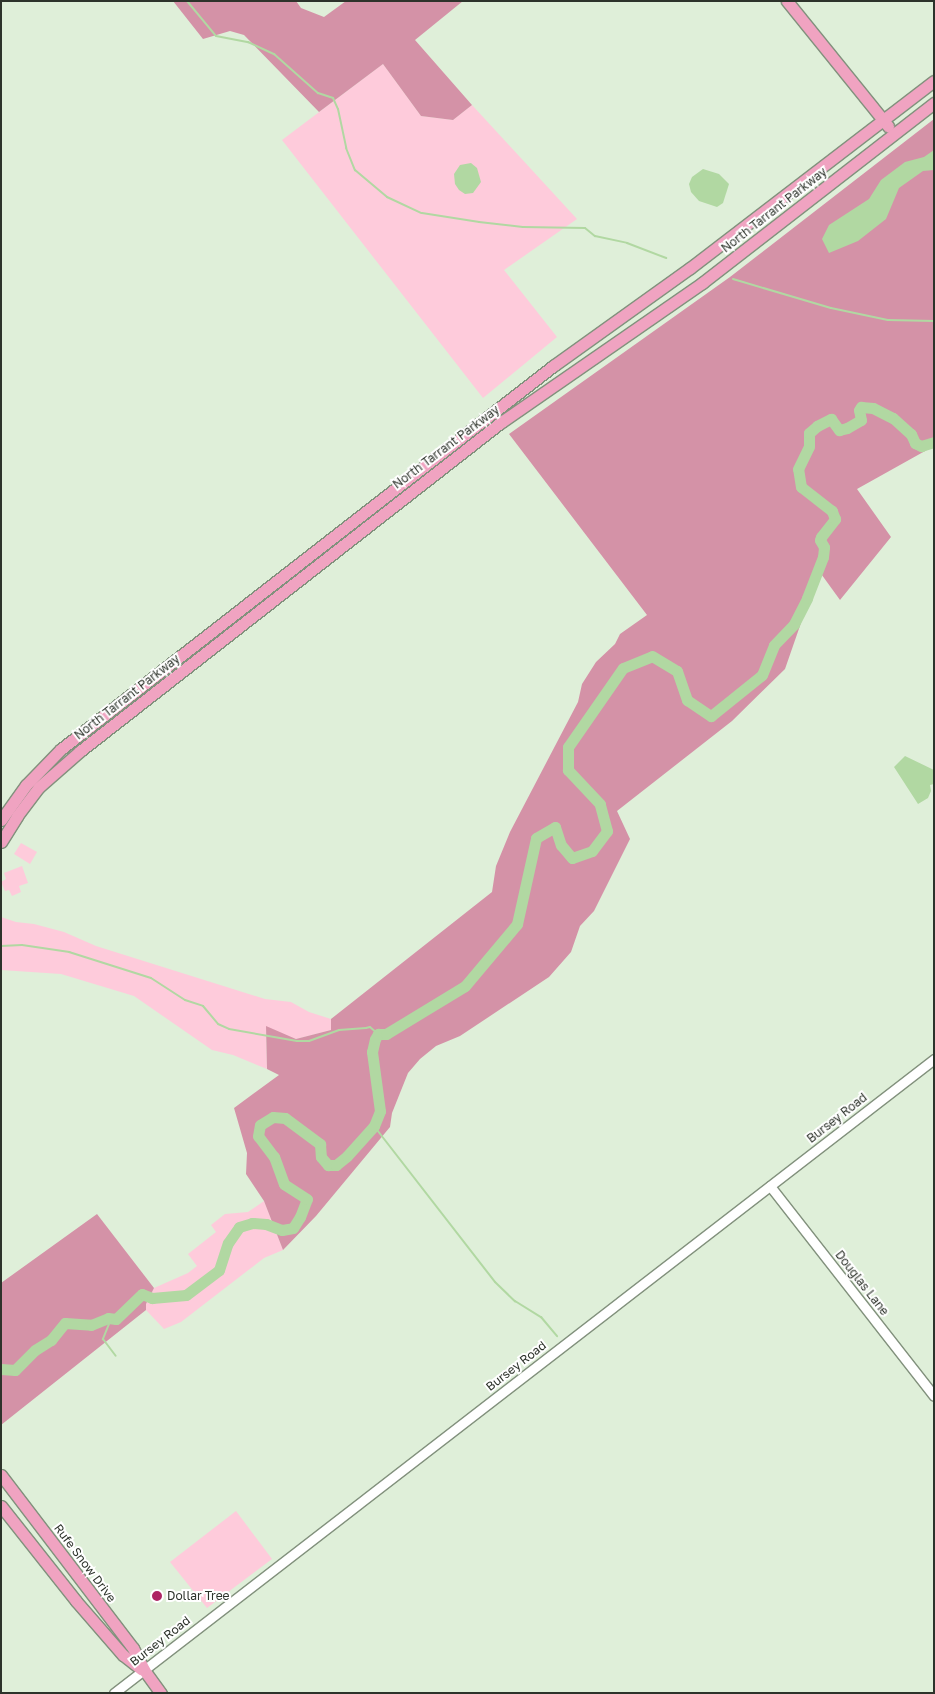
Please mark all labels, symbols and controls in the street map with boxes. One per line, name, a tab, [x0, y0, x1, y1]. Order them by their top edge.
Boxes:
street label: North Tarrant Parkway	[719, 164, 829, 256]
street label: North Tarrant Parkway	[390, 402, 502, 492]
street label: North Tarrant Parkway	[72, 651, 182, 743]
street label: Bursey Road	[804, 1090, 870, 1146]
street label: Douglas Lane	[832, 1248, 892, 1318]
street label: Bursey Road	[483, 1338, 549, 1394]
street label: Rufe Snow Drive	[51, 1521, 119, 1605]
place label: Dollar Tree	[167, 1589, 230, 1603]
marker: Dollar Tree	[151, 1590, 163, 1602]
street label: Bursey Road	[127, 1613, 193, 1669]

